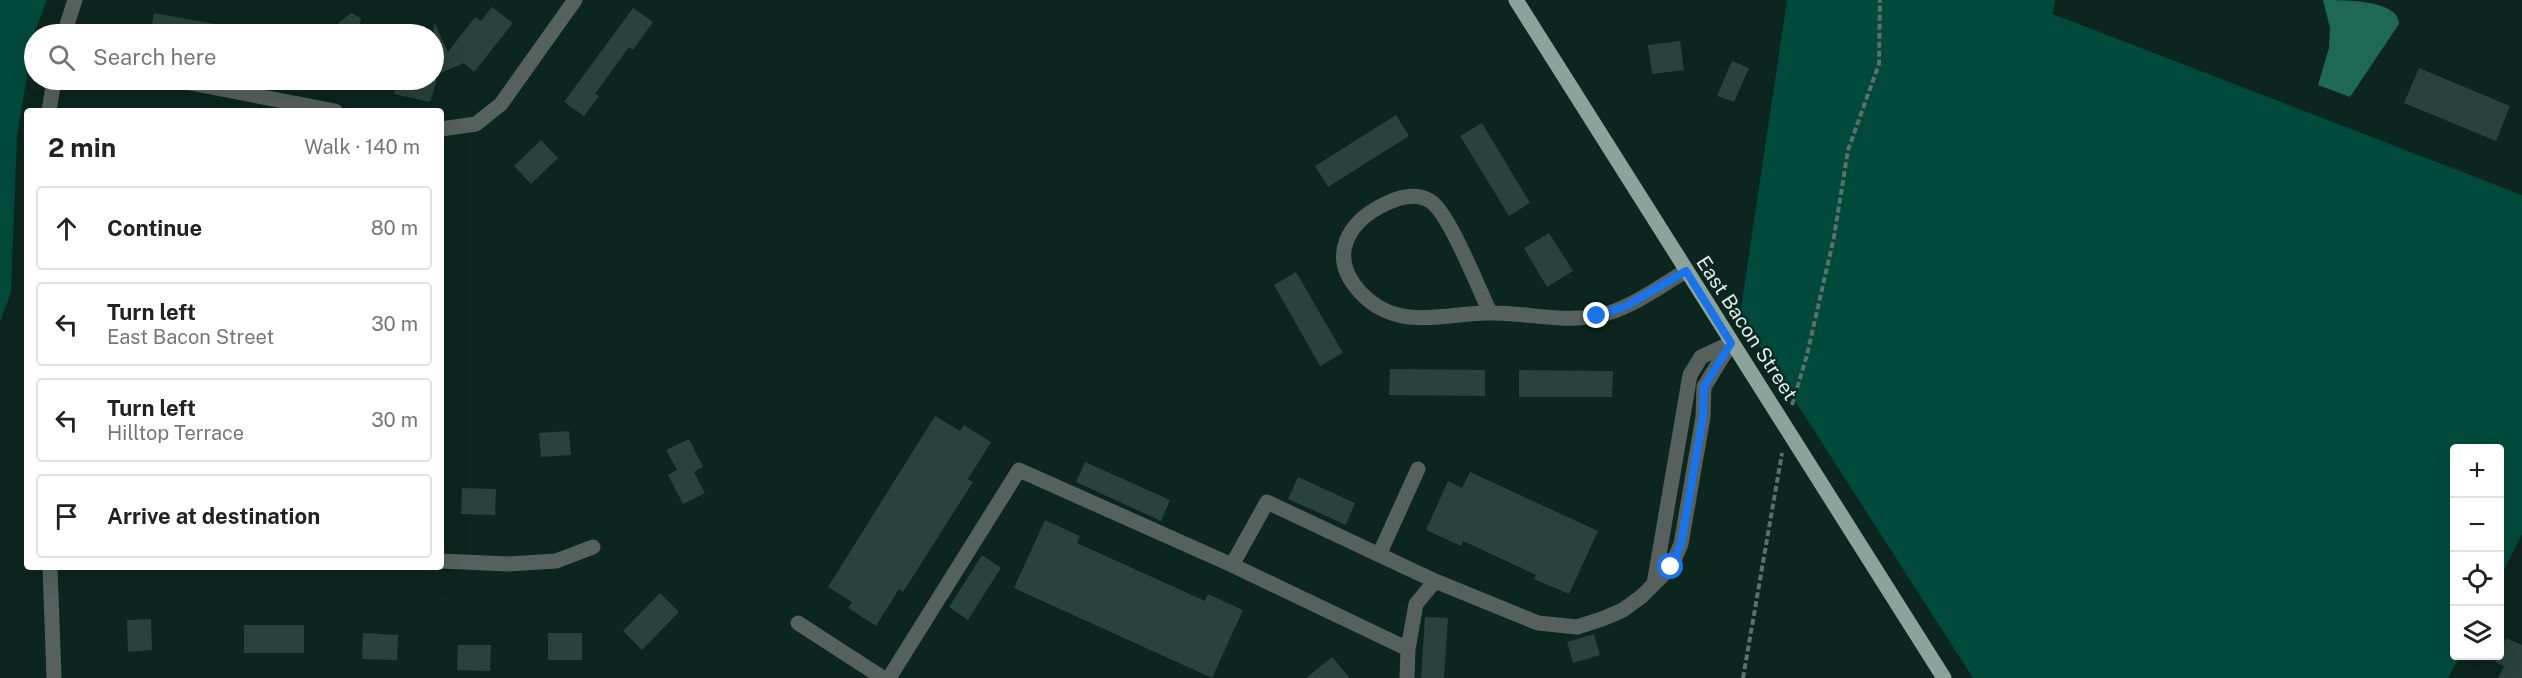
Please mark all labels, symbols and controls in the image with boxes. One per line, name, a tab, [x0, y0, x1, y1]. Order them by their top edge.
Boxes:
search box	[24, 24, 444, 90]
icon: search	[45, 41, 78, 74]
text: Search here	[93, 44, 217, 70]
text: 2 min	[48, 132, 116, 163]
text: Walk · 140 m	[304, 135, 420, 159]
icon: ahead	[50, 212, 83, 245]
text: Continue	[107, 215, 202, 241]
text: 80 m	[371, 216, 418, 240]
street label: East Bacon Street	[1691, 251, 1803, 405]
text: Turn left	[107, 299, 196, 325]
route end	[1583, 302, 1609, 328]
icon: left	[50, 308, 83, 341]
text: 30 m	[371, 312, 418, 336]
text: East Bacon Street	[107, 325, 274, 349]
text: Turn left	[107, 395, 196, 421]
icon: left	[50, 404, 83, 437]
text: 30 m	[371, 408, 418, 432]
text: Hilltop Terrace	[107, 421, 244, 445]
map controls	[2450, 444, 2504, 660]
button: +	[2450, 444, 2504, 498]
button: −	[2450, 498, 2504, 552]
icon: arrive	[50, 500, 83, 533]
text: Arrive at destination	[107, 503, 320, 529]
button: locate	[2450, 552, 2504, 606]
route start	[1657, 553, 1683, 579]
button: layers	[2450, 606, 2504, 660]

